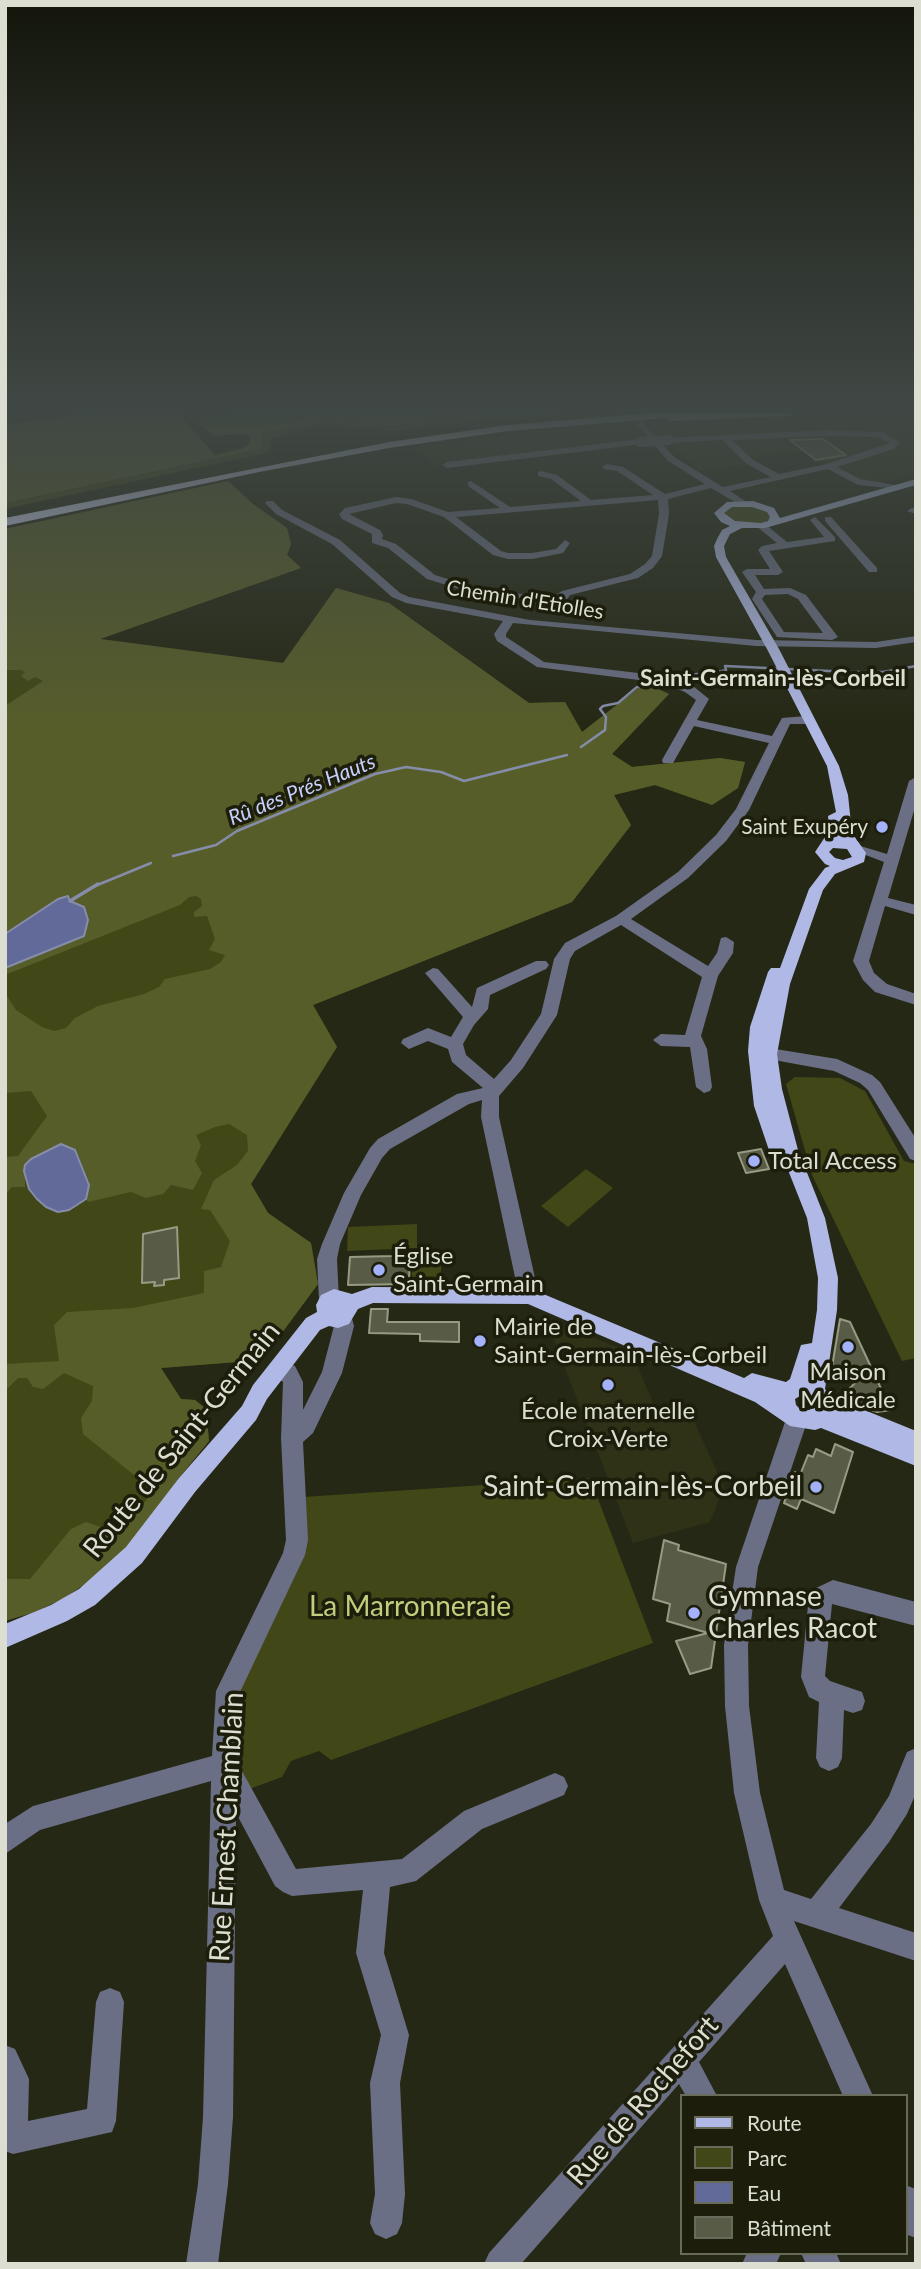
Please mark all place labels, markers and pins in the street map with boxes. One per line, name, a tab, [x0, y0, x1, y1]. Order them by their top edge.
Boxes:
place label: Saint Exupéry	[741, 814, 868, 840]
marker: Saint Exupéry	[874, 819, 890, 835]
place label: Total Access	[768, 1147, 897, 1175]
marker: Total Access	[746, 1153, 762, 1169]
place label: Église Saint-Germain	[393, 1242, 544, 1298]
marker: Église Saint-Germain	[371, 1262, 387, 1278]
place label: Mairie de Saint-Germain-lès-Corbeil	[494, 1313, 767, 1369]
marker: Mairie de Saint-Germain-lès-Corbeil	[472, 1333, 488, 1349]
marker: Maison Médicale	[840, 1339, 856, 1355]
place label: Maison Médicale	[800, 1358, 896, 1414]
marker: École maternelle Croix-Verte	[600, 1377, 616, 1393]
place label: École maternelle Croix-Verte	[521, 1397, 695, 1453]
place label: Saint-Germain-lès-Corbeil	[483, 1470, 802, 1504]
marker: Saint-Germain-lès-Corbeil	[808, 1479, 824, 1495]
place label: Gymnase Charles Racot	[708, 1580, 877, 1646]
marker: Gymnase Charles Racot	[686, 1605, 702, 1621]

